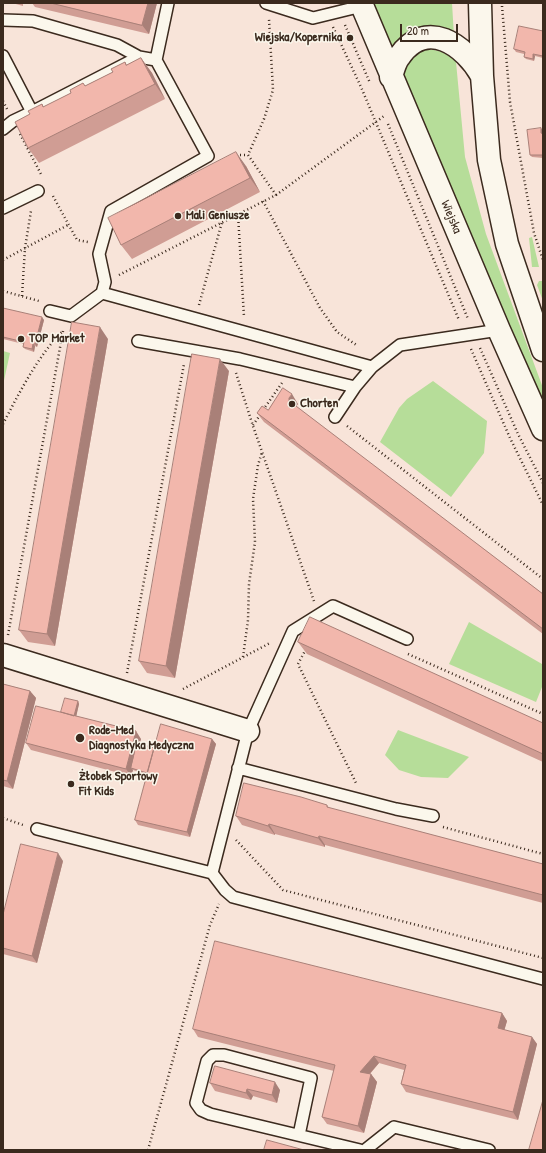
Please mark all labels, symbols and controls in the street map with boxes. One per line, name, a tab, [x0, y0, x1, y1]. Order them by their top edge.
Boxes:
scale bar	[402, 16, 460, 42]
text: 20 m	[407, 22, 429, 39]
place label: Wiejska/Kopernika	[255, 30, 342, 46]
marker: Wiejska/Kopernika	[345, 33, 355, 43]
street label: Wiejska	[437, 198, 465, 236]
place label: Mali Geniusze	[186, 208, 249, 224]
marker: Mali Geniusze	[173, 211, 183, 221]
place label: TOP Market	[29, 331, 84, 347]
marker: TOP Market	[16, 334, 26, 344]
place label: Chorten	[300, 396, 338, 412]
marker: Chorten	[287, 399, 297, 409]
place label: Rode-Med Diagnostyka Medyczna	[89, 723, 194, 754]
marker: Rode-Med Diagnostyka Medyczna	[74, 732, 86, 744]
place label: Żłobek Sportowy Fit Kids	[79, 769, 158, 800]
marker: Żłobek Sportowy Fit Kids	[66, 779, 76, 789]

